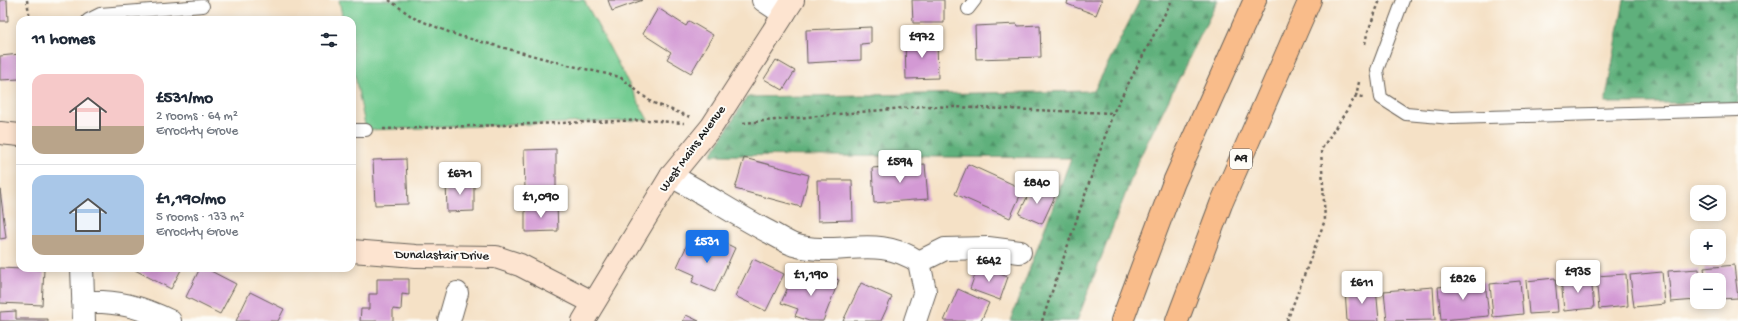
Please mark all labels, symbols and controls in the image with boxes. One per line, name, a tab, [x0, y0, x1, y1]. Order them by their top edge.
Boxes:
pin: £972	[898, 25, 946, 59]
icon: filters	[318, 29, 340, 51]
text: 11 homes	[32, 30, 95, 50]
text: £972	[909, 30, 935, 45]
text: £531/mo	[156, 89, 213, 109]
icon: home	[64, 90, 112, 138]
street label: West Mains Avenue	[657, 103, 730, 195]
text: 2 rooms · 64 m²	[156, 109, 238, 124]
text: Errochty Grove	[156, 124, 238, 139]
road number: A9	[1230, 149, 1252, 169]
pin: £594	[876, 150, 924, 184]
text: £594	[887, 155, 913, 170]
pin: £671	[436, 162, 484, 196]
text: £671	[448, 167, 472, 182]
pin: £840	[1013, 171, 1061, 205]
text: £840	[1024, 176, 1050, 191]
pin: £1,090	[508, 185, 574, 219]
map controls	[1690, 185, 1726, 309]
button: layers	[1690, 185, 1726, 221]
text: £1,190/mo	[156, 190, 226, 210]
text: £1,090	[523, 190, 559, 205]
icon: home	[64, 191, 112, 239]
text: 5 rooms · 133 m²	[156, 210, 244, 225]
text: Errochty Grove	[156, 225, 238, 240]
button: +	[1690, 229, 1726, 265]
pin: £531	[683, 230, 731, 264]
text: £531	[695, 235, 719, 250]
street label: Dunalastair Drive	[394, 248, 490, 264]
pin: £642	[965, 249, 1013, 283]
text: £642	[977, 254, 1001, 269]
pin: £935	[1554, 260, 1602, 294]
pin: £1,190	[778, 263, 844, 297]
text: £935	[1565, 265, 1591, 280]
pin: £826	[1439, 267, 1487, 301]
text: £1,190	[794, 268, 828, 283]
pin: £611	[1338, 271, 1386, 305]
text: £826	[1450, 272, 1476, 287]
button: −	[1690, 273, 1726, 309]
text: £611	[1351, 276, 1373, 291]

